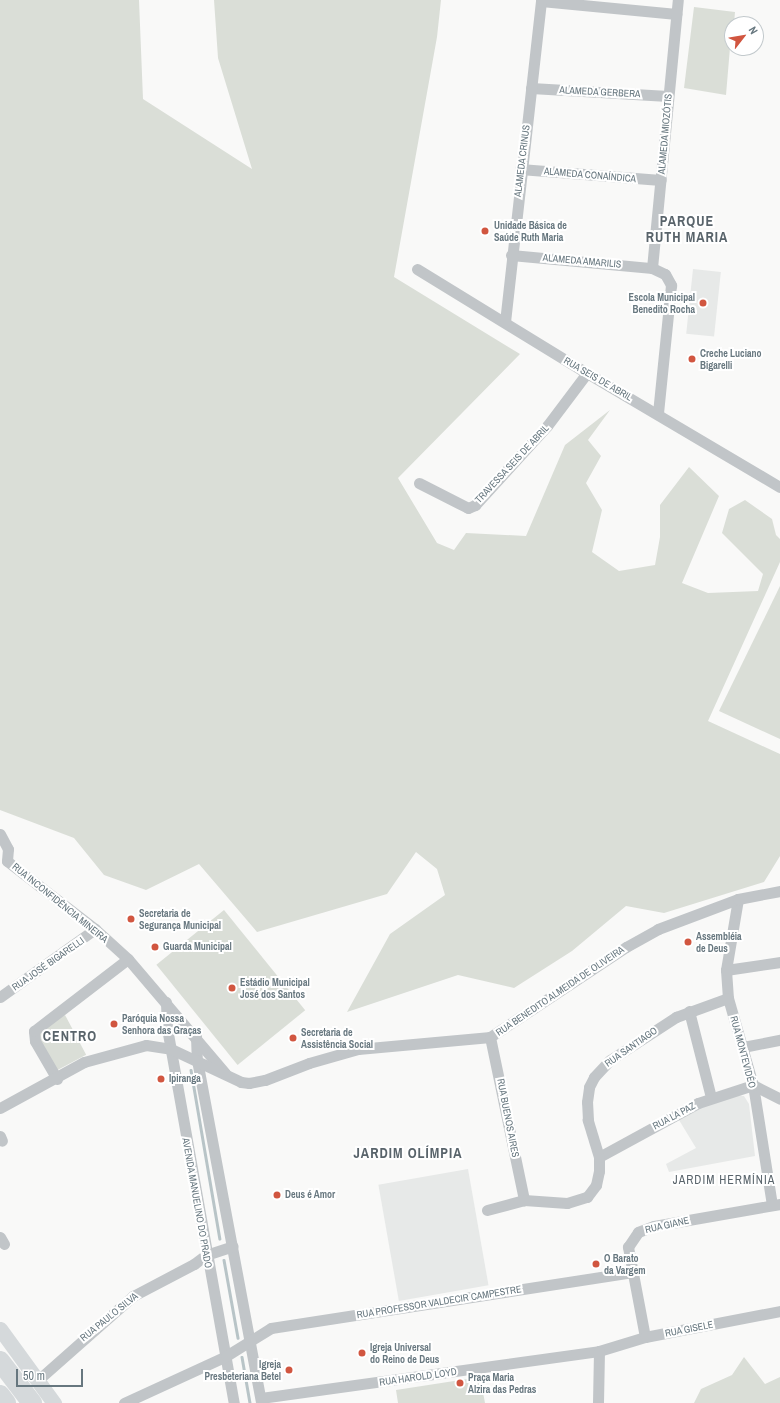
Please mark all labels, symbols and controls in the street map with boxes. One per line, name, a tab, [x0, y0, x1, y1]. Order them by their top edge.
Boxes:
north arrow	[724, 16, 764, 56]
text: N	[746, 24, 761, 37]
street label: ALAMEDA GERBERA	[559, 84, 641, 100]
street label: ALAMEDA MIOZÓTIS	[655, 93, 675, 175]
street label: ALAMEDA CRINUS	[512, 124, 532, 198]
street label: ALAMEDA CONAÍNDICA	[543, 165, 637, 185]
district label: PARQUE RUTH MARIA	[646, 213, 728, 246]
place label: Unidade Básica de Saúde Ruth Maria	[494, 219, 567, 242]
marker: Unidade Básica de Saúde Ruth Maria	[479, 225, 491, 237]
street label: ALAMEDA AMARILIS	[542, 252, 622, 270]
place label: Escola Municipal Benedito Rocha	[628, 291, 695, 314]
marker: Escola Municipal Benedito Rocha	[698, 298, 708, 308]
place label: Creche Luciano Bigarelli	[700, 347, 762, 370]
street label: RUA SEIS DE ABRIL	[561, 354, 635, 404]
marker: Creche Luciano Bigarelli	[687, 354, 697, 364]
street label: TRAVESSA SEIS DE ABRIL	[472, 422, 552, 506]
street label: RUA INCONFIDÊNCIA MINEIRA	[9, 860, 111, 946]
place label: Secretaria de Segurança Municipal	[139, 907, 221, 930]
marker: Secretaria de Segurança Municipal	[126, 914, 136, 924]
place label: Assembléia de Deus	[696, 930, 742, 954]
street label: RUA JOSÉ BIGARELLI	[9, 935, 87, 993]
marker: Assembléia de Deus	[683, 937, 693, 947]
place label: Guarda Municipal	[163, 941, 232, 953]
marker: Guarda Municipal	[150, 942, 160, 952]
street label: RUA BENEDITO ALMEIDA DE OLIVEIRA	[493, 943, 627, 1039]
place label: Estádio Municipal José dos Santos	[240, 976, 310, 1000]
marker: Estádio Municipal José dos Santos	[227, 983, 237, 993]
place label: Paróquia Nossa Senhora das Graças	[122, 1012, 201, 1036]
street label: RUA MONTEVIDÉO	[728, 1014, 758, 1090]
marker: Paróquia Nossa Senhora das Graças	[109, 1019, 119, 1029]
street label: RUA SANTIAGO	[602, 1024, 660, 1070]
place label: Secretaria de Assistência Social	[301, 1026, 373, 1050]
district label: CENTRO	[43, 1028, 97, 1044]
marker: Secretaria de Assistência Social	[288, 1033, 298, 1043]
place label: Ipiranga	[169, 1073, 201, 1085]
marker: Ipiranga	[156, 1074, 166, 1084]
street label: RUA BUENOS AIRES	[494, 1077, 522, 1159]
street label: RUA LA PAZ	[650, 1100, 698, 1132]
street label: AVENIDA MANUELINO DO PRADO	[180, 1137, 214, 1269]
district label: JARDIM OLÍMPIA	[353, 1145, 463, 1161]
district label: JARDIM HERMÍNIA	[673, 1174, 775, 1188]
place label: Deus é Amor	[285, 1189, 336, 1201]
marker: Deus é Amor	[272, 1190, 282, 1200]
street label: RUA GIANE	[644, 1214, 690, 1236]
place label: O Barato da Vargem	[604, 1252, 645, 1276]
marker: O Barato da Vargem	[591, 1259, 601, 1269]
street label: RUA PROFESSOR VALDECIR CAMPESTRE	[356, 1283, 522, 1321]
street label: RUA PAULO SILVA	[78, 1290, 140, 1344]
street label: RUA GISELE	[664, 1318, 714, 1340]
place label: Igreja Universal do Reino de Deus	[370, 1341, 439, 1364]
marker: Igreja Universal do Reino de Deus	[357, 1348, 367, 1358]
place label: Igreja Presbeteriana Betel	[204, 1358, 281, 1382]
scale bar	[18, 1361, 85, 1387]
marker: Igreja Presbeteriana Betel	[284, 1365, 294, 1375]
street label: RUA HAROLD LOYD	[378, 1366, 458, 1388]
text: 50 m	[23, 1368, 45, 1384]
place label: Praça Maria Alzira das Pedras	[468, 1371, 536, 1394]
marker: Praça Maria Alzira das Pedras	[455, 1378, 465, 1388]

